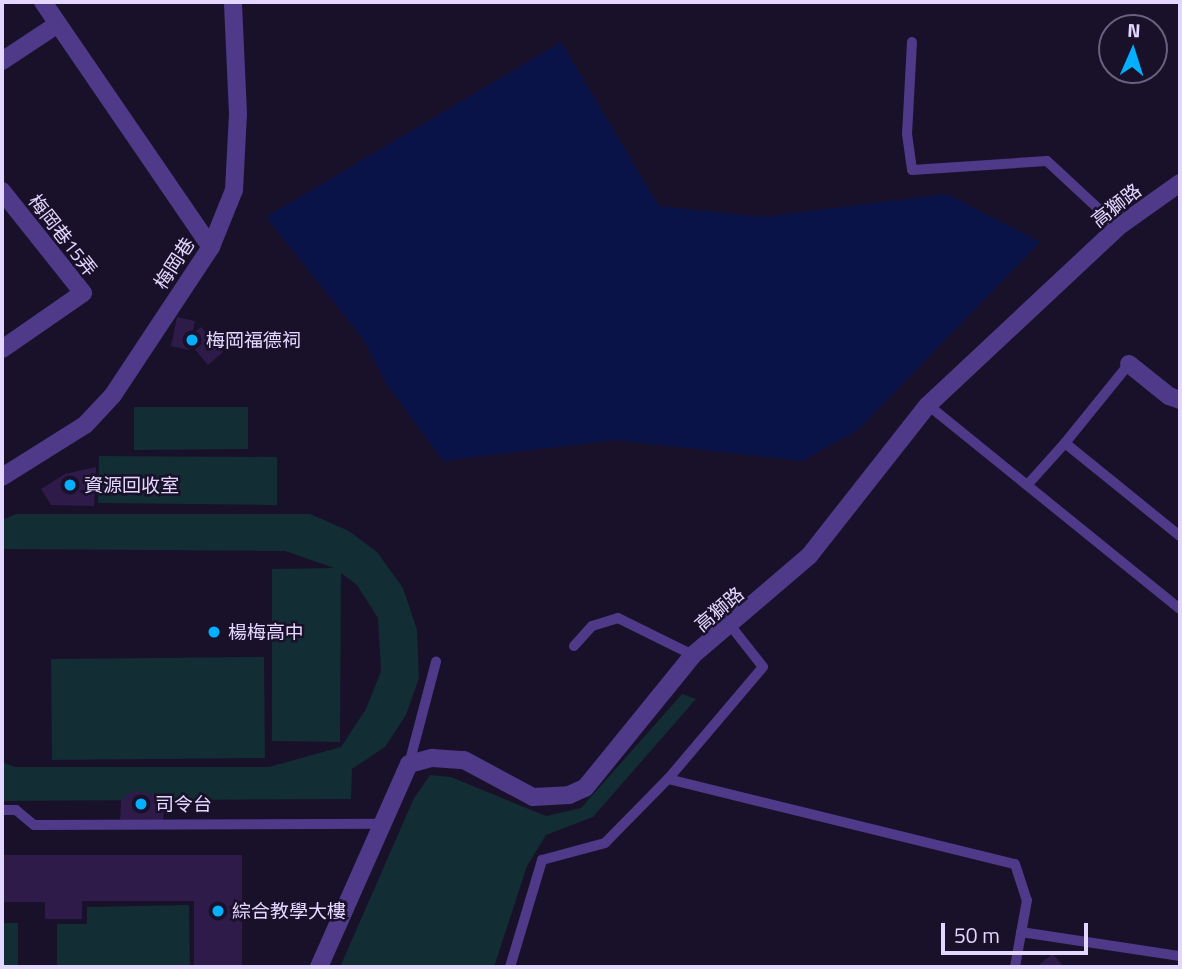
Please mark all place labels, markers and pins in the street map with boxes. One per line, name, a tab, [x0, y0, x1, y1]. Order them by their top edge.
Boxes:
place label: 梅岡福德祠	[206, 329, 301, 351]
marker: 梅岡福德祠	[184, 332, 200, 348]
place label: 資源回收室	[84, 474, 179, 496]
marker: 資源回收室	[62, 477, 78, 493]
place label: 楊梅高中	[228, 621, 304, 643]
marker: 楊梅高中	[206, 624, 222, 640]
place label: 司令台	[155, 793, 212, 815]
marker: 司令台	[133, 796, 149, 812]
place label: 綜合教學大樓	[232, 900, 346, 922]
marker: 綜合教學大樓	[210, 903, 226, 919]

